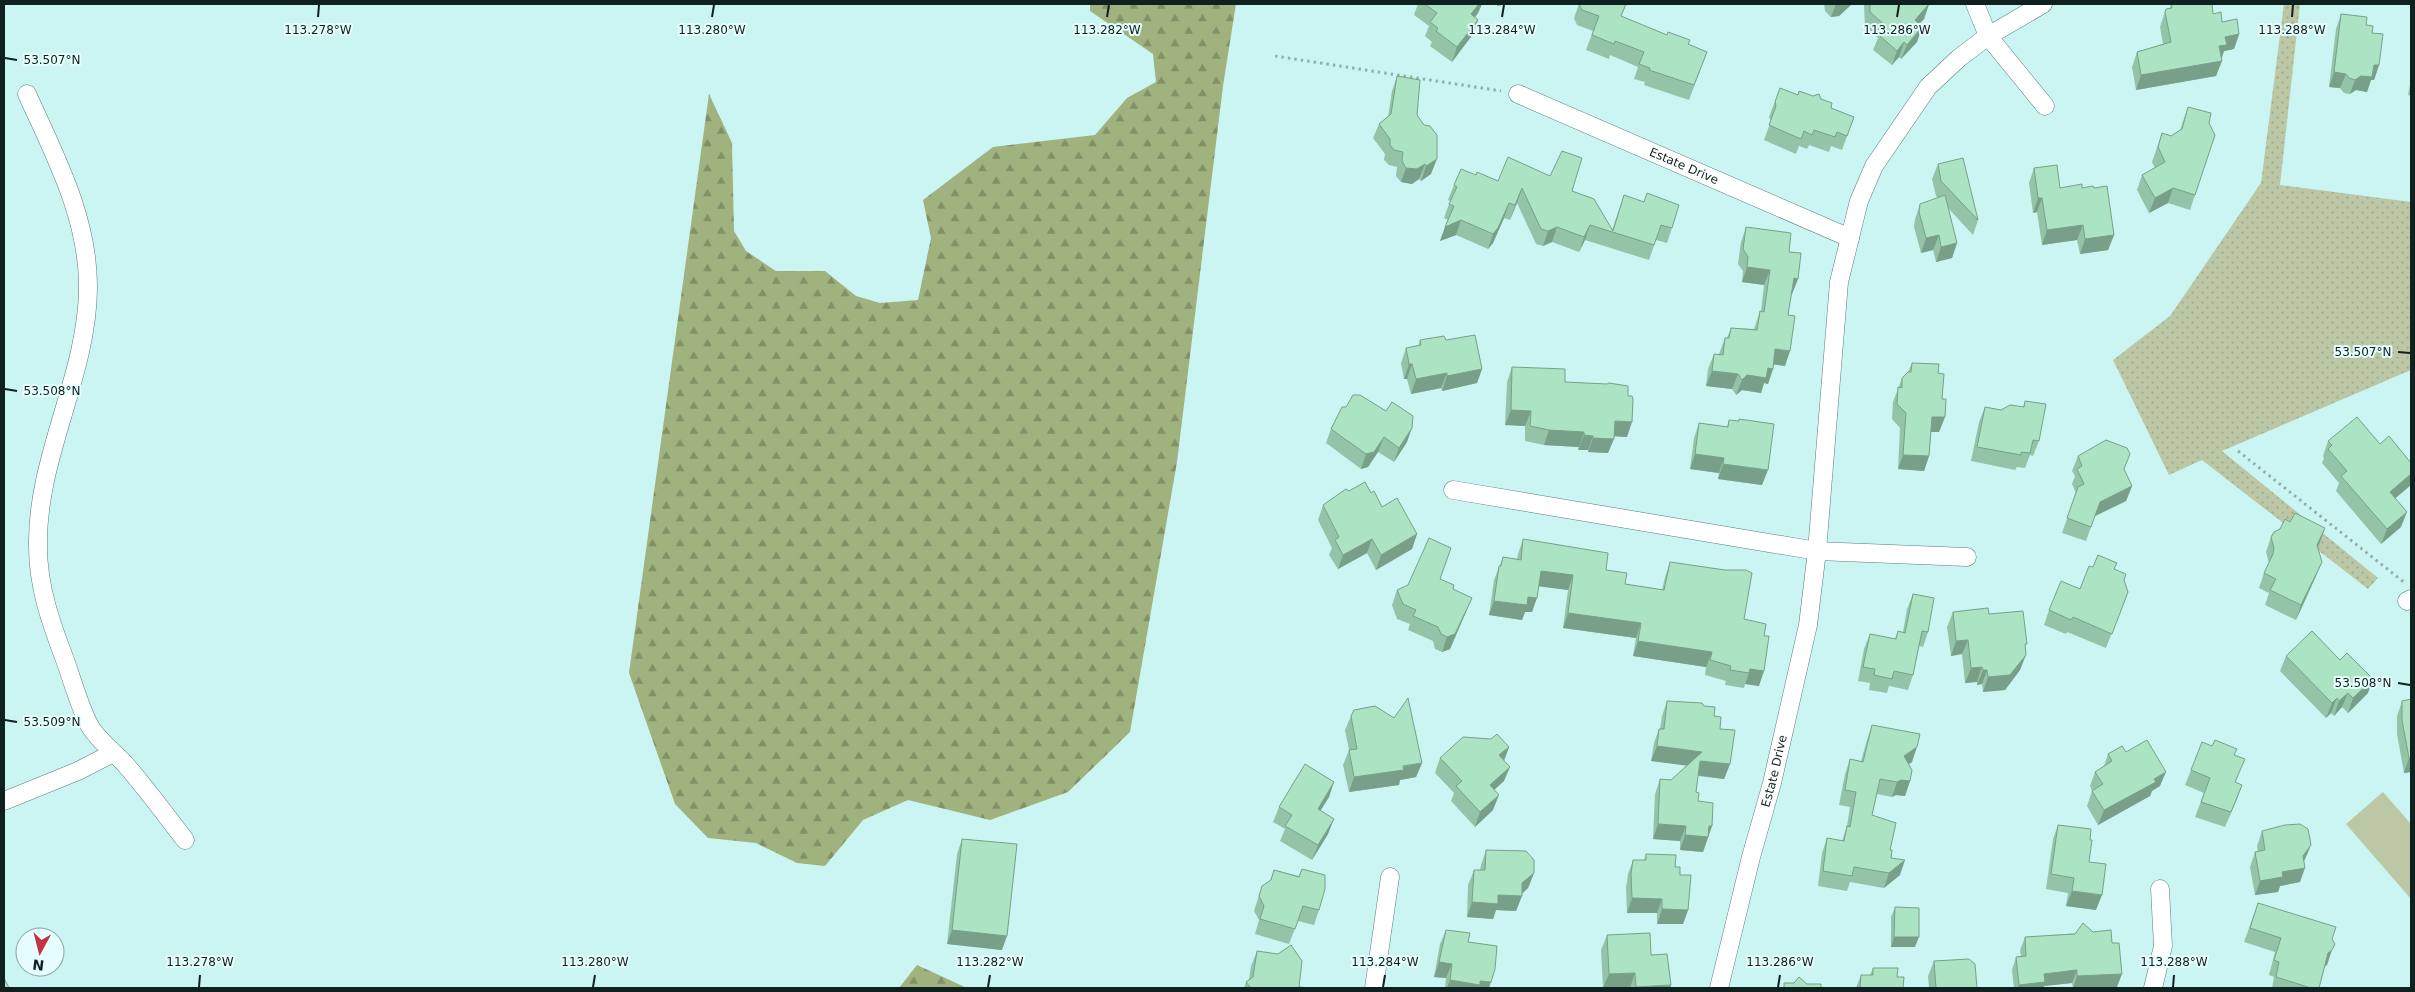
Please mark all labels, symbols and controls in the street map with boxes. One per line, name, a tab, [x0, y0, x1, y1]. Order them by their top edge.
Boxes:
text: 113.278°W	[284, 23, 352, 37]
text: 113.280°W	[678, 23, 746, 37]
text: 113.282°W	[1073, 23, 1141, 37]
text: 113.284°W	[1468, 23, 1536, 37]
text: 113.286°W	[1863, 23, 1931, 37]
text: 113.288°W	[2258, 23, 2326, 37]
text: 53.507°N	[24, 53, 80, 67]
street label: Estate Drive	[1647, 145, 1721, 187]
text: 53.507°N	[2335, 345, 2391, 359]
text: 53.508°N	[24, 384, 80, 398]
text: 53.508°N	[2335, 676, 2391, 690]
text: 53.509°N	[24, 715, 80, 729]
street label: Estate Drive	[1759, 733, 1790, 809]
north arrow	[15, 927, 65, 977]
text: 113.278°W	[166, 955, 234, 969]
text: 113.280°W	[561, 955, 629, 969]
text: 113.282°W	[956, 955, 1024, 969]
text: 113.284°W	[1351, 955, 1419, 969]
text: 113.286°W	[1746, 955, 1814, 969]
text: 113.288°W	[2140, 955, 2208, 969]
text: N	[32, 956, 45, 974]

